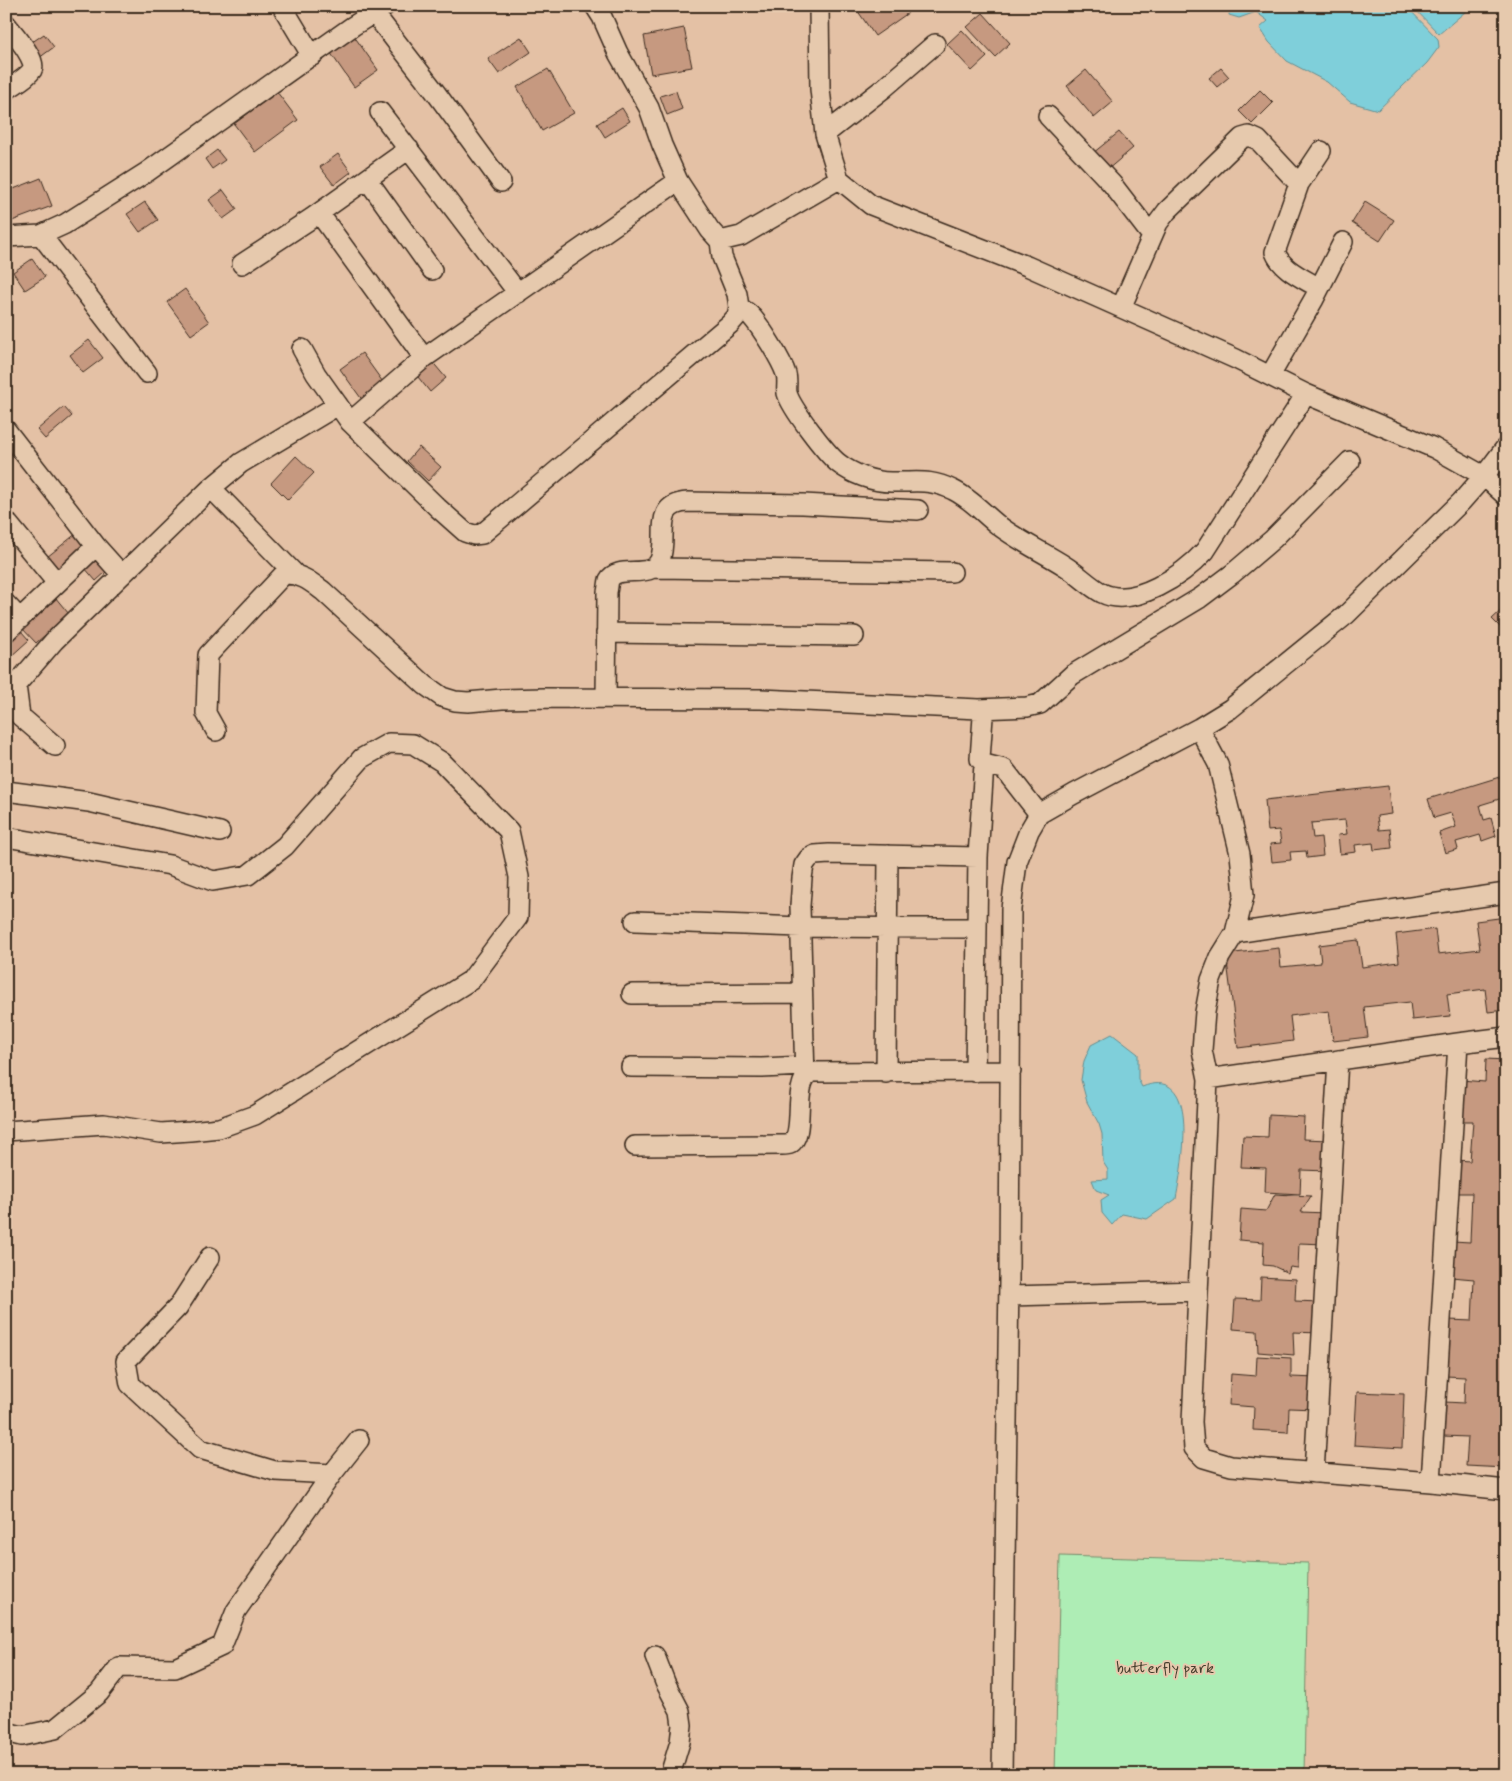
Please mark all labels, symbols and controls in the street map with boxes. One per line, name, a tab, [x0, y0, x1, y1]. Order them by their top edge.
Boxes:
park label: butterfly park	[1116, 1658, 1214, 1679]

